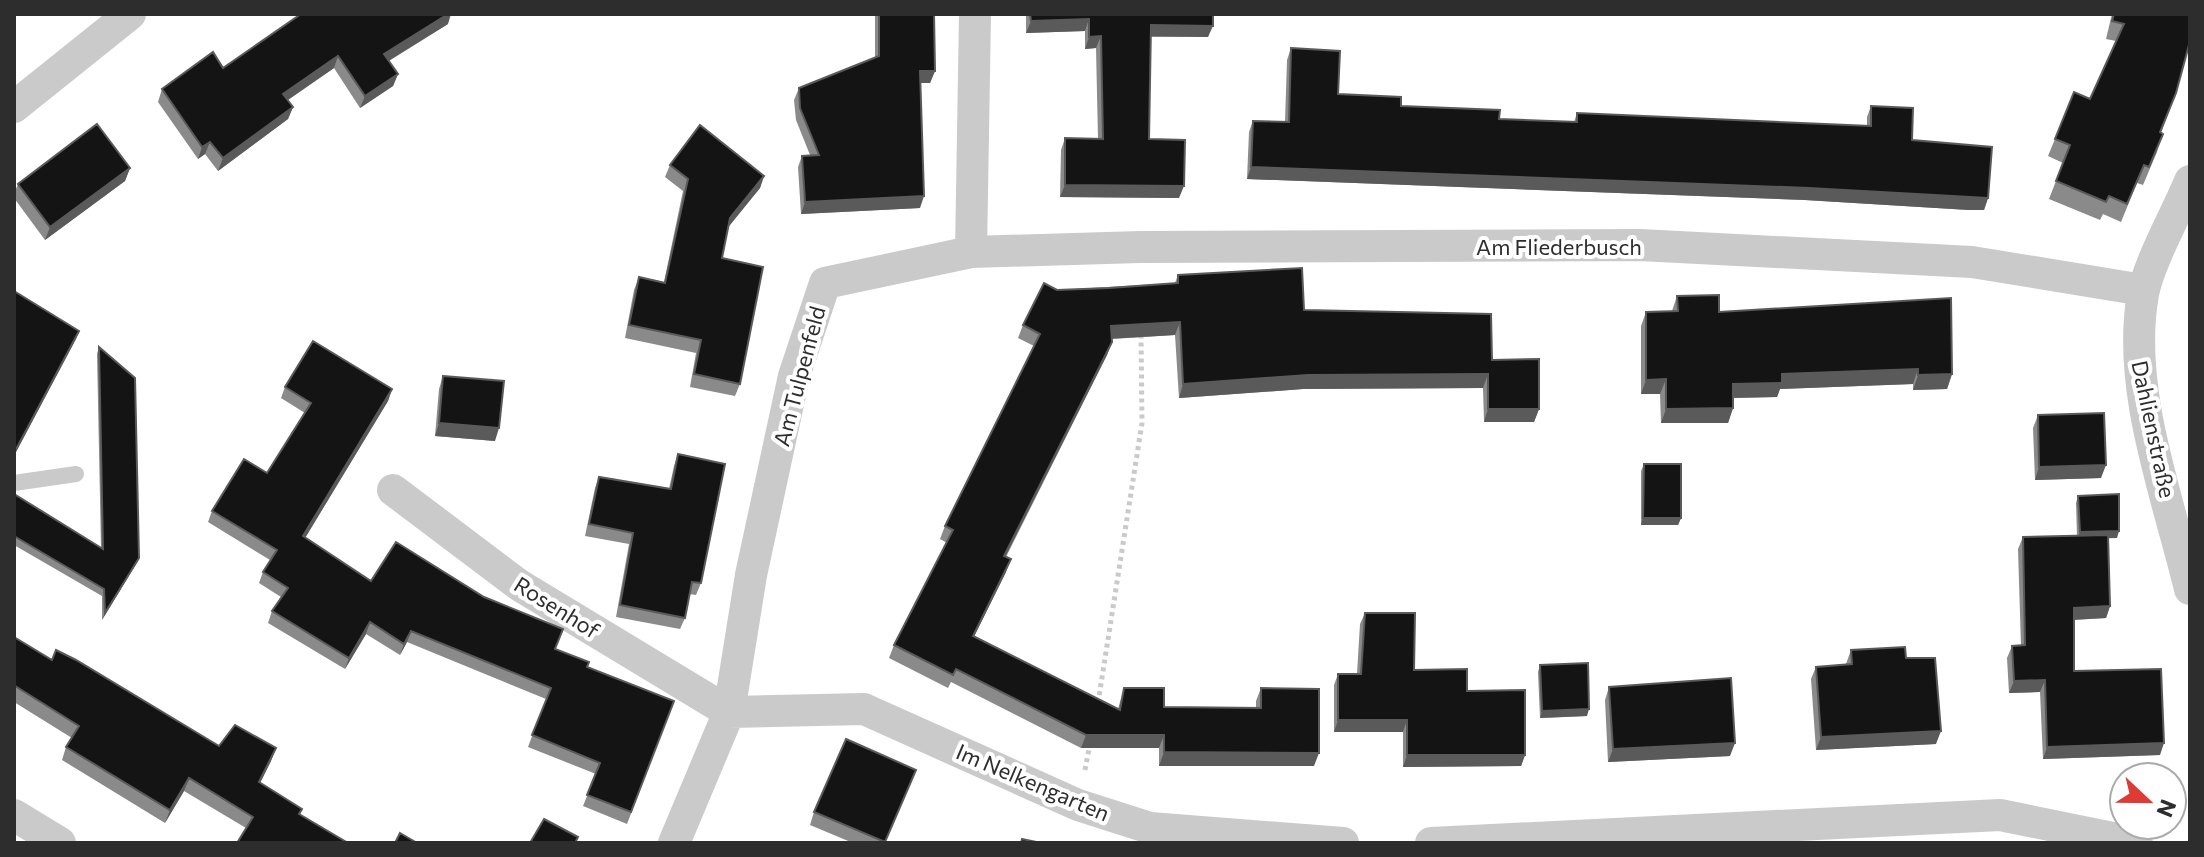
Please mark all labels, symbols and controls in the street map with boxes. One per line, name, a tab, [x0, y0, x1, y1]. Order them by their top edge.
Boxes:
street label: Am Fliederbusch	[1476, 233, 1642, 260]
street label: Am Tulpenfeld	[767, 303, 831, 449]
street label: Dahlienstraße	[2126, 358, 2182, 500]
street label: Rosenhof	[509, 570, 605, 644]
street label: Im Nelkengarten	[952, 738, 1114, 826]
north arrow	[2108, 761, 2188, 841]
text: N	[2151, 796, 2183, 821]

